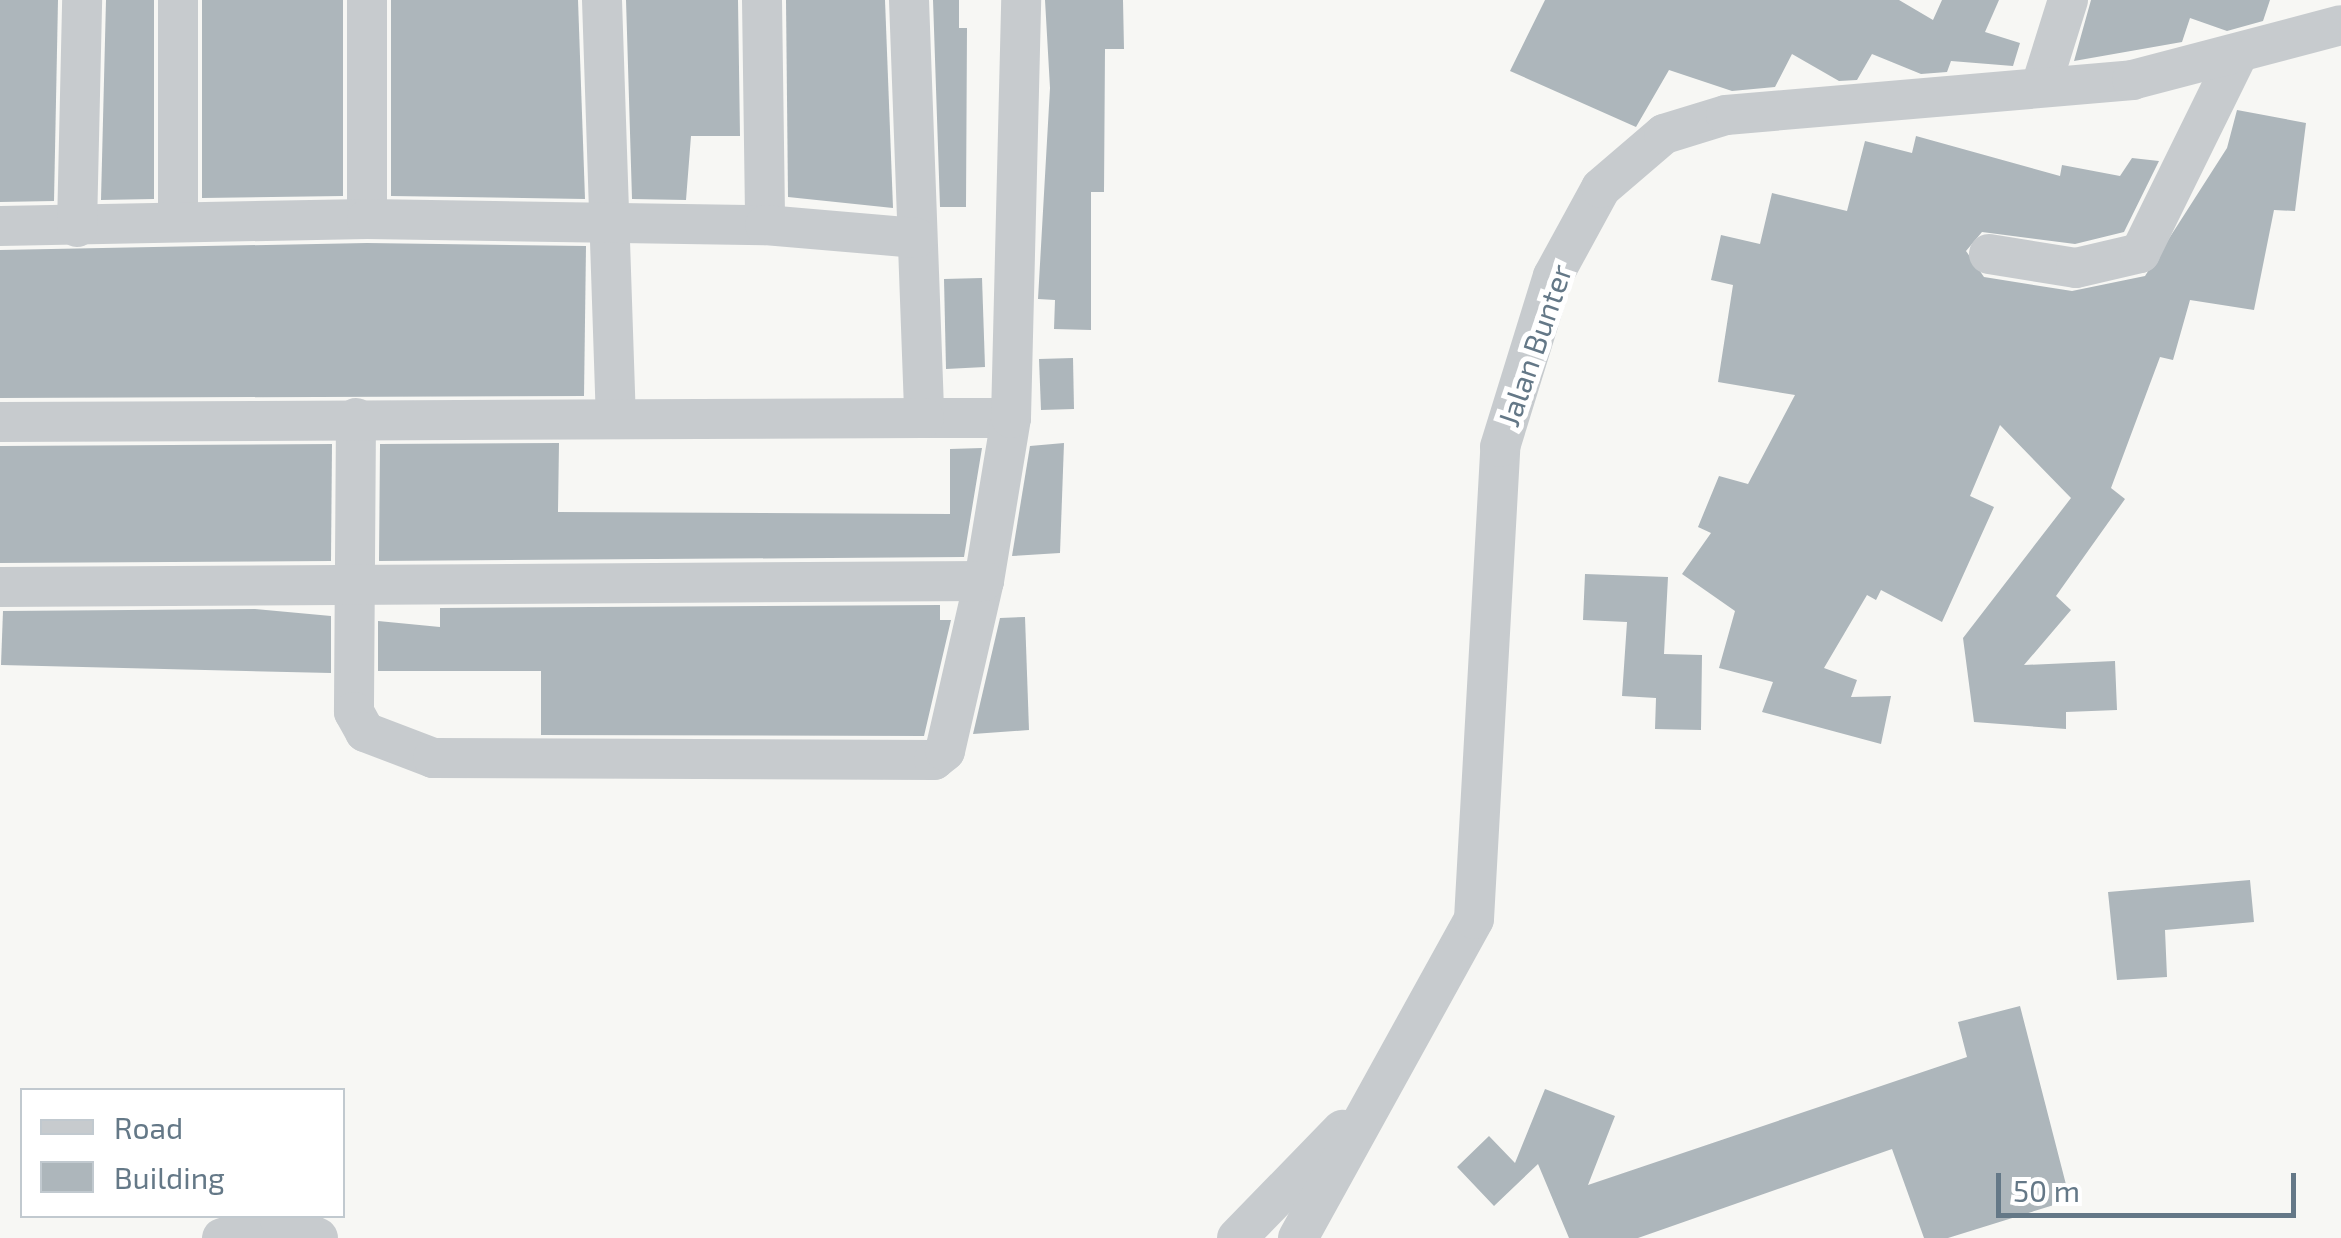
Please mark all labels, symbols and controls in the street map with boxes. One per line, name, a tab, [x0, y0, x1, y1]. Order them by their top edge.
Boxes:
street label: Jalan Bunter	[1489, 259, 1579, 431]
legend	[20, 1088, 345, 1218]
text: Road	[114, 1109, 183, 1145]
scale bar	[2001, 1153, 2301, 1215]
text: Building	[114, 1159, 225, 1195]
text: 50 m	[2013, 1172, 2080, 1208]

